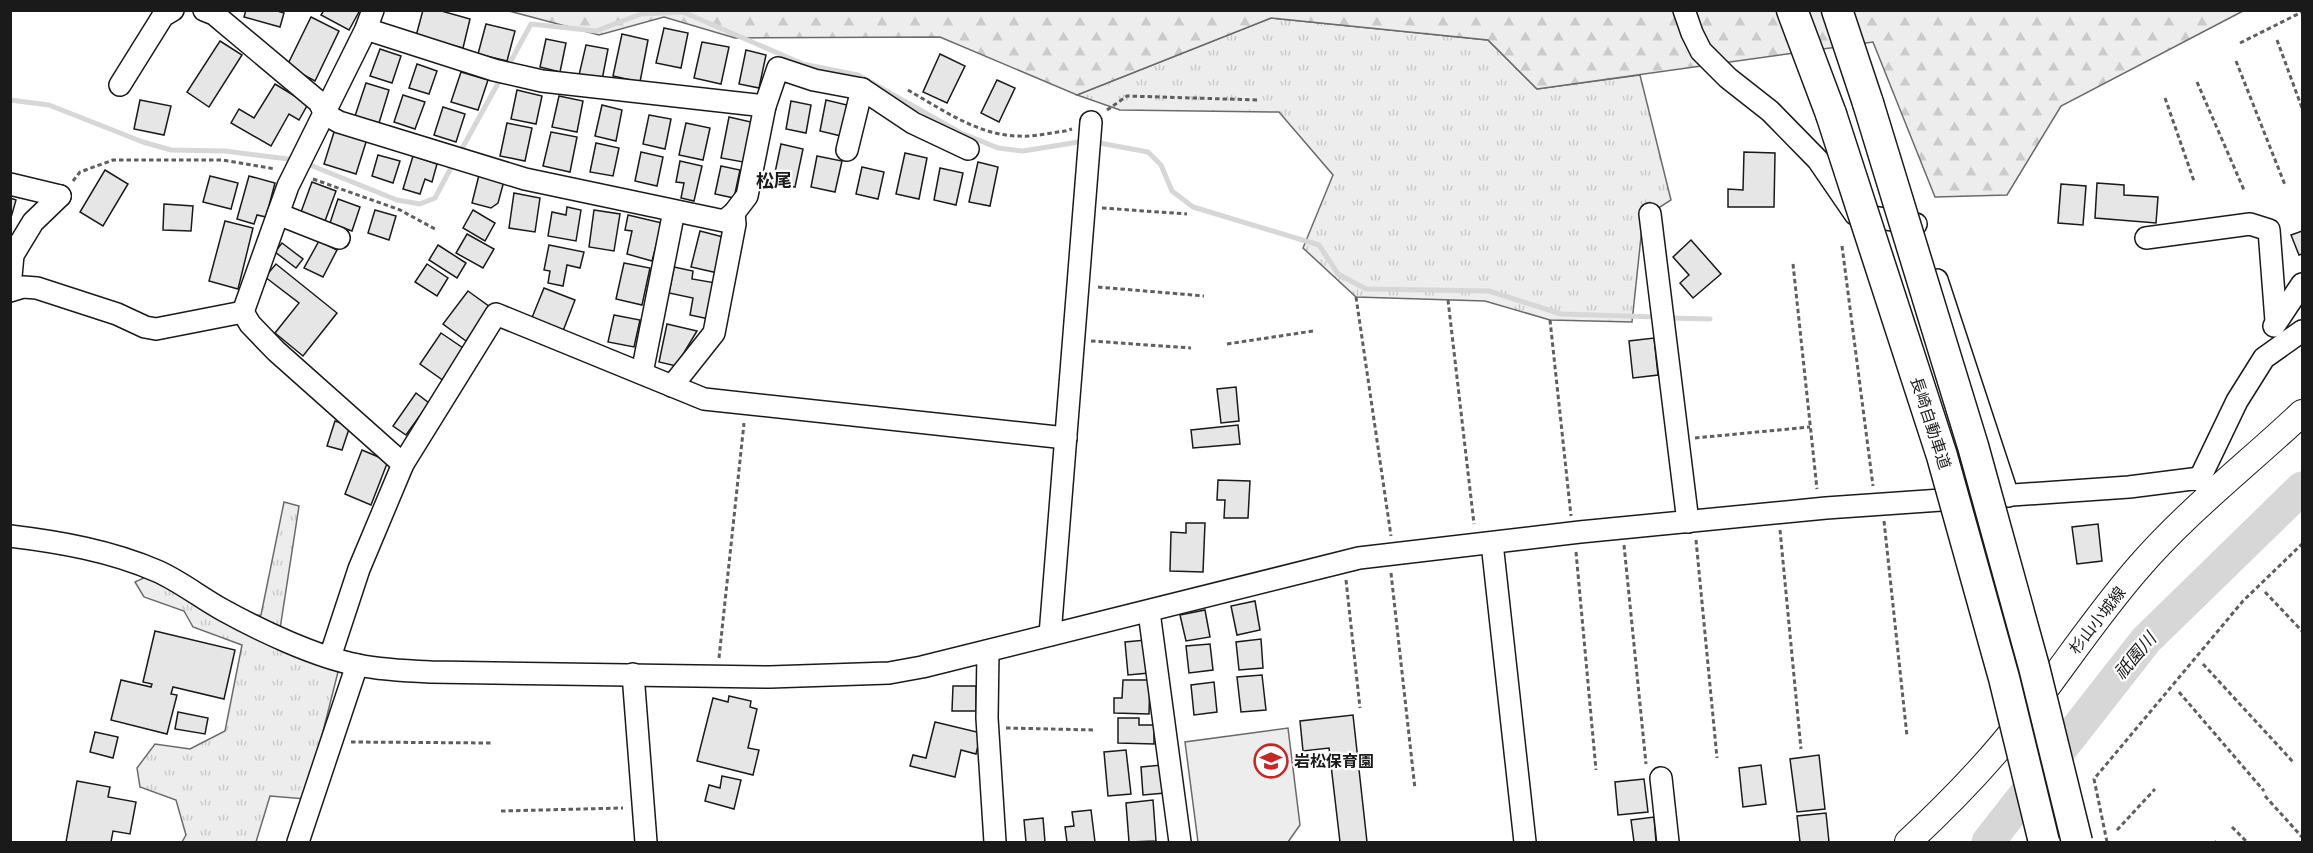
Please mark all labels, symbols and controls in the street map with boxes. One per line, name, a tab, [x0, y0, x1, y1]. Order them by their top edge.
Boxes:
district label: 松尾	[756, 170, 792, 192]
street label: 長崎自動車道	[1907, 375, 1954, 472]
street label: 杉山小城線	[2065, 583, 2130, 658]
water label: 祇園川	[2109, 627, 2162, 684]
school or university icon: 岩松保育園	[1253, 743, 1289, 779]
place label: 岩松保育園	[1294, 752, 1374, 771]

